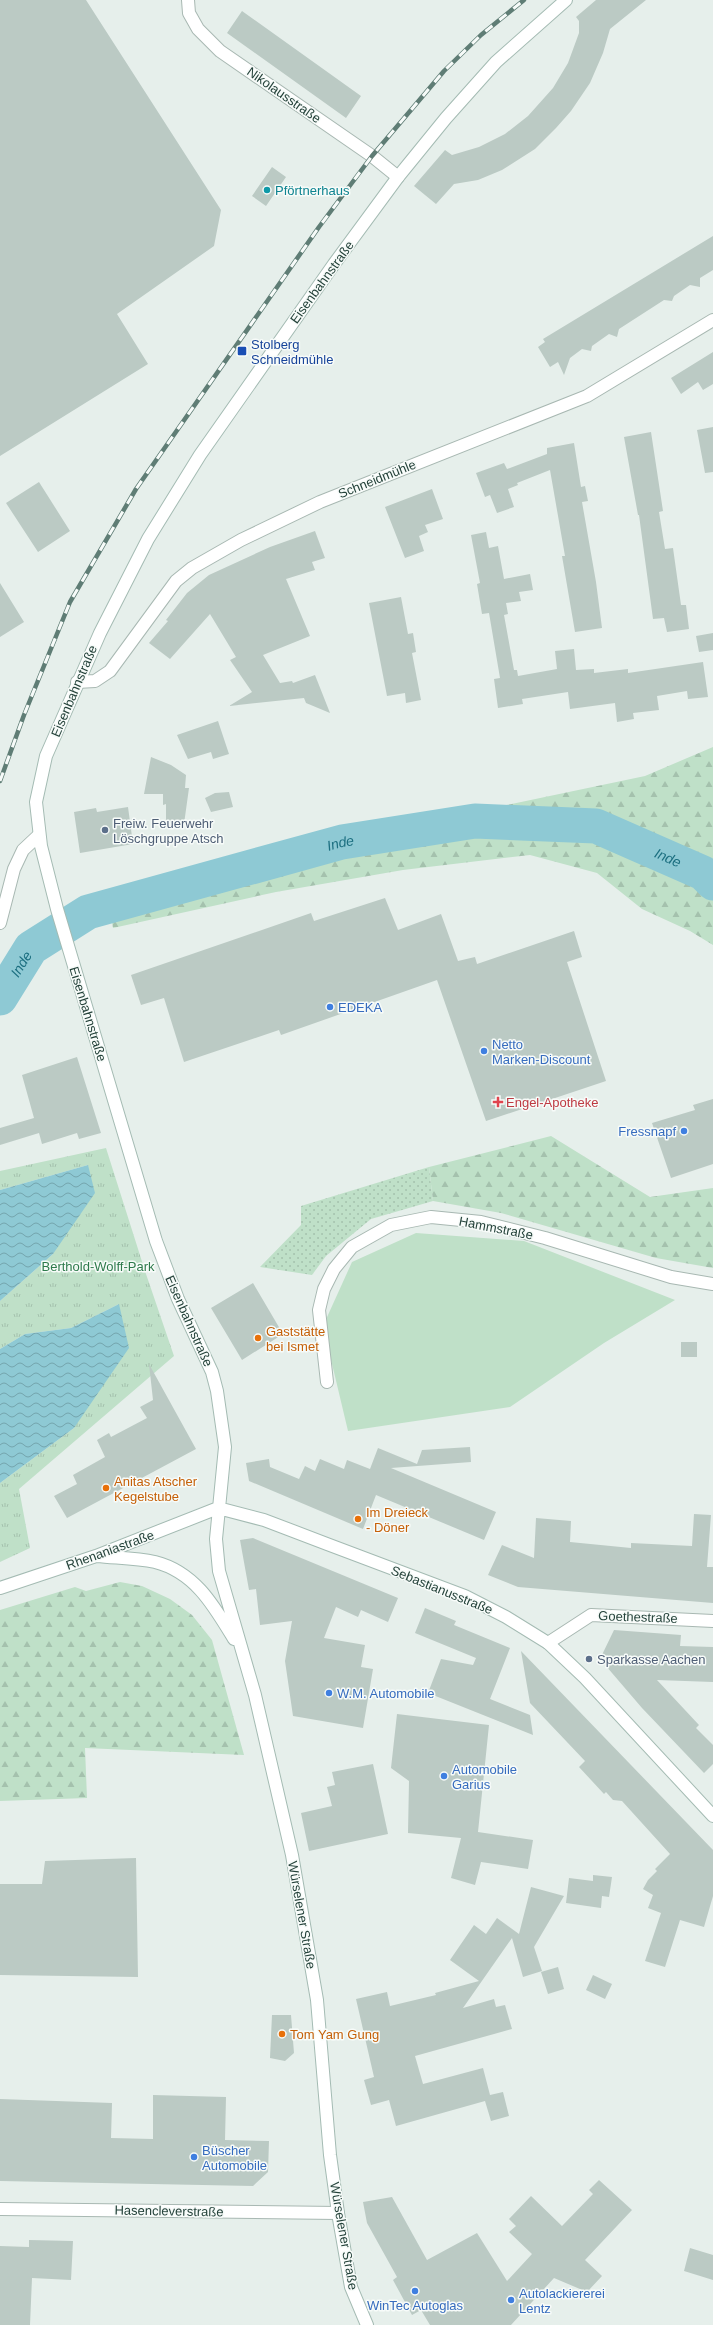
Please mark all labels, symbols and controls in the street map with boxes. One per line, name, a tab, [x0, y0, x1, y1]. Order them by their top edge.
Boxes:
street label: Nikolausstraße	[244, 64, 324, 126]
place label: Pförtnerhaus	[275, 183, 350, 198]
marker: Pförtnerhaus	[262, 185, 272, 195]
street label: Eisenbahnstraße	[287, 238, 357, 326]
place label: Stolberg Schneidmühle	[251, 337, 333, 367]
marker: Stolberg Schneidmühle	[236, 345, 248, 357]
street label: Schneidmühle	[336, 457, 418, 501]
street label: Eisenbahnstraße	[48, 643, 100, 739]
place label: Freiw. Feuerwehr Löschgruppe Atsch	[113, 816, 224, 846]
marker: Freiw. Feuerwehr Löschgruppe Atsch	[100, 825, 110, 835]
water label: Inde	[325, 832, 355, 854]
water label: Inde	[652, 845, 684, 870]
water label: Inde	[7, 948, 35, 980]
street label: Eisenbahnstraße	[66, 965, 110, 1063]
place label: EDEKA	[338, 1000, 382, 1015]
marker: EDEKA	[325, 1002, 335, 1012]
place label: Netto Marken-Discount	[492, 1037, 591, 1067]
marker: Netto Marken-Discount	[479, 1046, 489, 1056]
place label: Engel-Apotheke	[506, 1095, 599, 1110]
marker: Engel-Apotheke	[493, 1097, 503, 1107]
place label: Fressnapf	[618, 1124, 676, 1139]
marker: Fressnapf	[679, 1126, 689, 1136]
street label: Hammstraße	[458, 1213, 534, 1243]
park label: Berthold-Wolff-Park	[42, 1259, 155, 1274]
street label: Eisenbahnstraße	[162, 1273, 216, 1369]
place label: Gaststätte bei Ismet	[266, 1324, 325, 1354]
marker: Gaststätte bei Ismet	[253, 1333, 263, 1343]
place label: Anitas Atscher Kegelstube	[114, 1474, 198, 1504]
marker: Anitas Atscher Kegelstube	[101, 1483, 111, 1493]
place label: Im Dreieck - Döner	[366, 1505, 429, 1535]
marker: Im Dreieck - Döner	[353, 1514, 363, 1524]
street label: Rhenaniastraße	[64, 1527, 156, 1573]
street label: Sebastianusstraße	[389, 1563, 495, 1617]
street label: Goethestraße	[598, 1608, 678, 1626]
place label: Sparkasse Aachen	[597, 1652, 705, 1667]
marker: Sparkasse Aachen	[584, 1654, 594, 1664]
place label: W.M. Automobile	[337, 1686, 435, 1701]
marker: W.M. Automobile	[324, 1688, 334, 1698]
place label: Automobile Garius	[452, 1762, 517, 1792]
marker: Automobile Garius	[439, 1771, 449, 1781]
street label: Würselener Straße	[285, 1860, 319, 1970]
place label: Tom Yam Gung	[290, 2027, 379, 2042]
marker: Tom Yam Gung	[277, 2029, 287, 2039]
place label: Büscher Automobile	[202, 2143, 267, 2173]
marker: Büscher Automobile	[189, 2152, 199, 2162]
street label: Würselener Straße	[327, 2181, 361, 2291]
street label: Hasencleverstraße	[114, 2203, 224, 2219]
marker: WinTec Autoglas	[410, 2286, 420, 2296]
place label: Autolackiererei Lentz	[519, 2286, 605, 2316]
marker: Autolackiererei Lentz	[506, 2295, 516, 2305]
place label: WinTec Autoglas	[367, 2298, 464, 2313]

